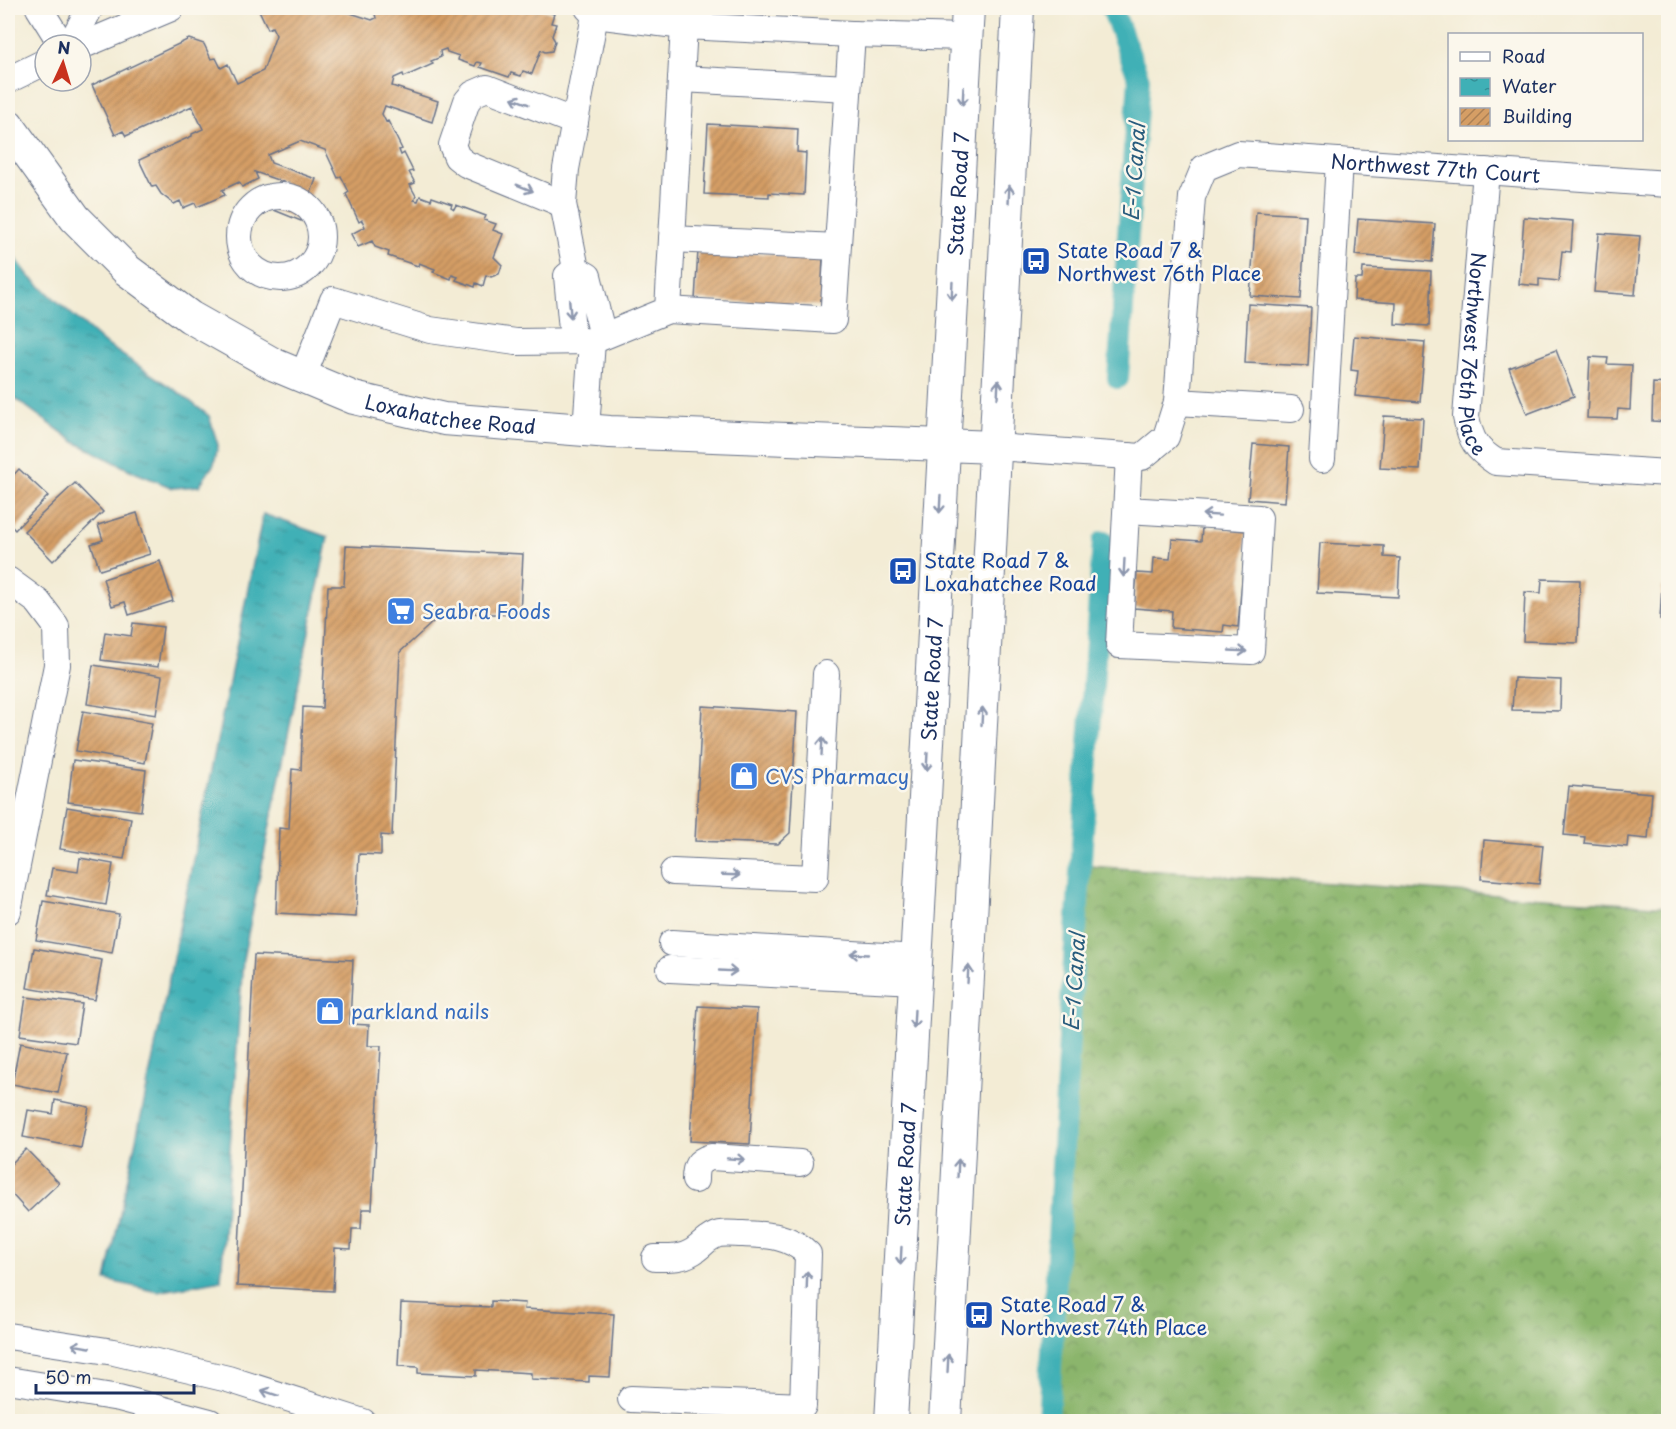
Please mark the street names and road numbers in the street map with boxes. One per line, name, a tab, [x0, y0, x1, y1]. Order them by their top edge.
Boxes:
street label: State Road 7	[940, 131, 976, 257]
street label: Northwest 77th Court	[1330, 146, 1541, 190]
street label: Northwest 76th Place	[1451, 251, 1494, 462]
street label: Loxahatchee Road	[362, 386, 537, 441]
street label: State Road 7	[913, 616, 950, 742]
street label: State Road 7	[887, 1102, 923, 1227]

